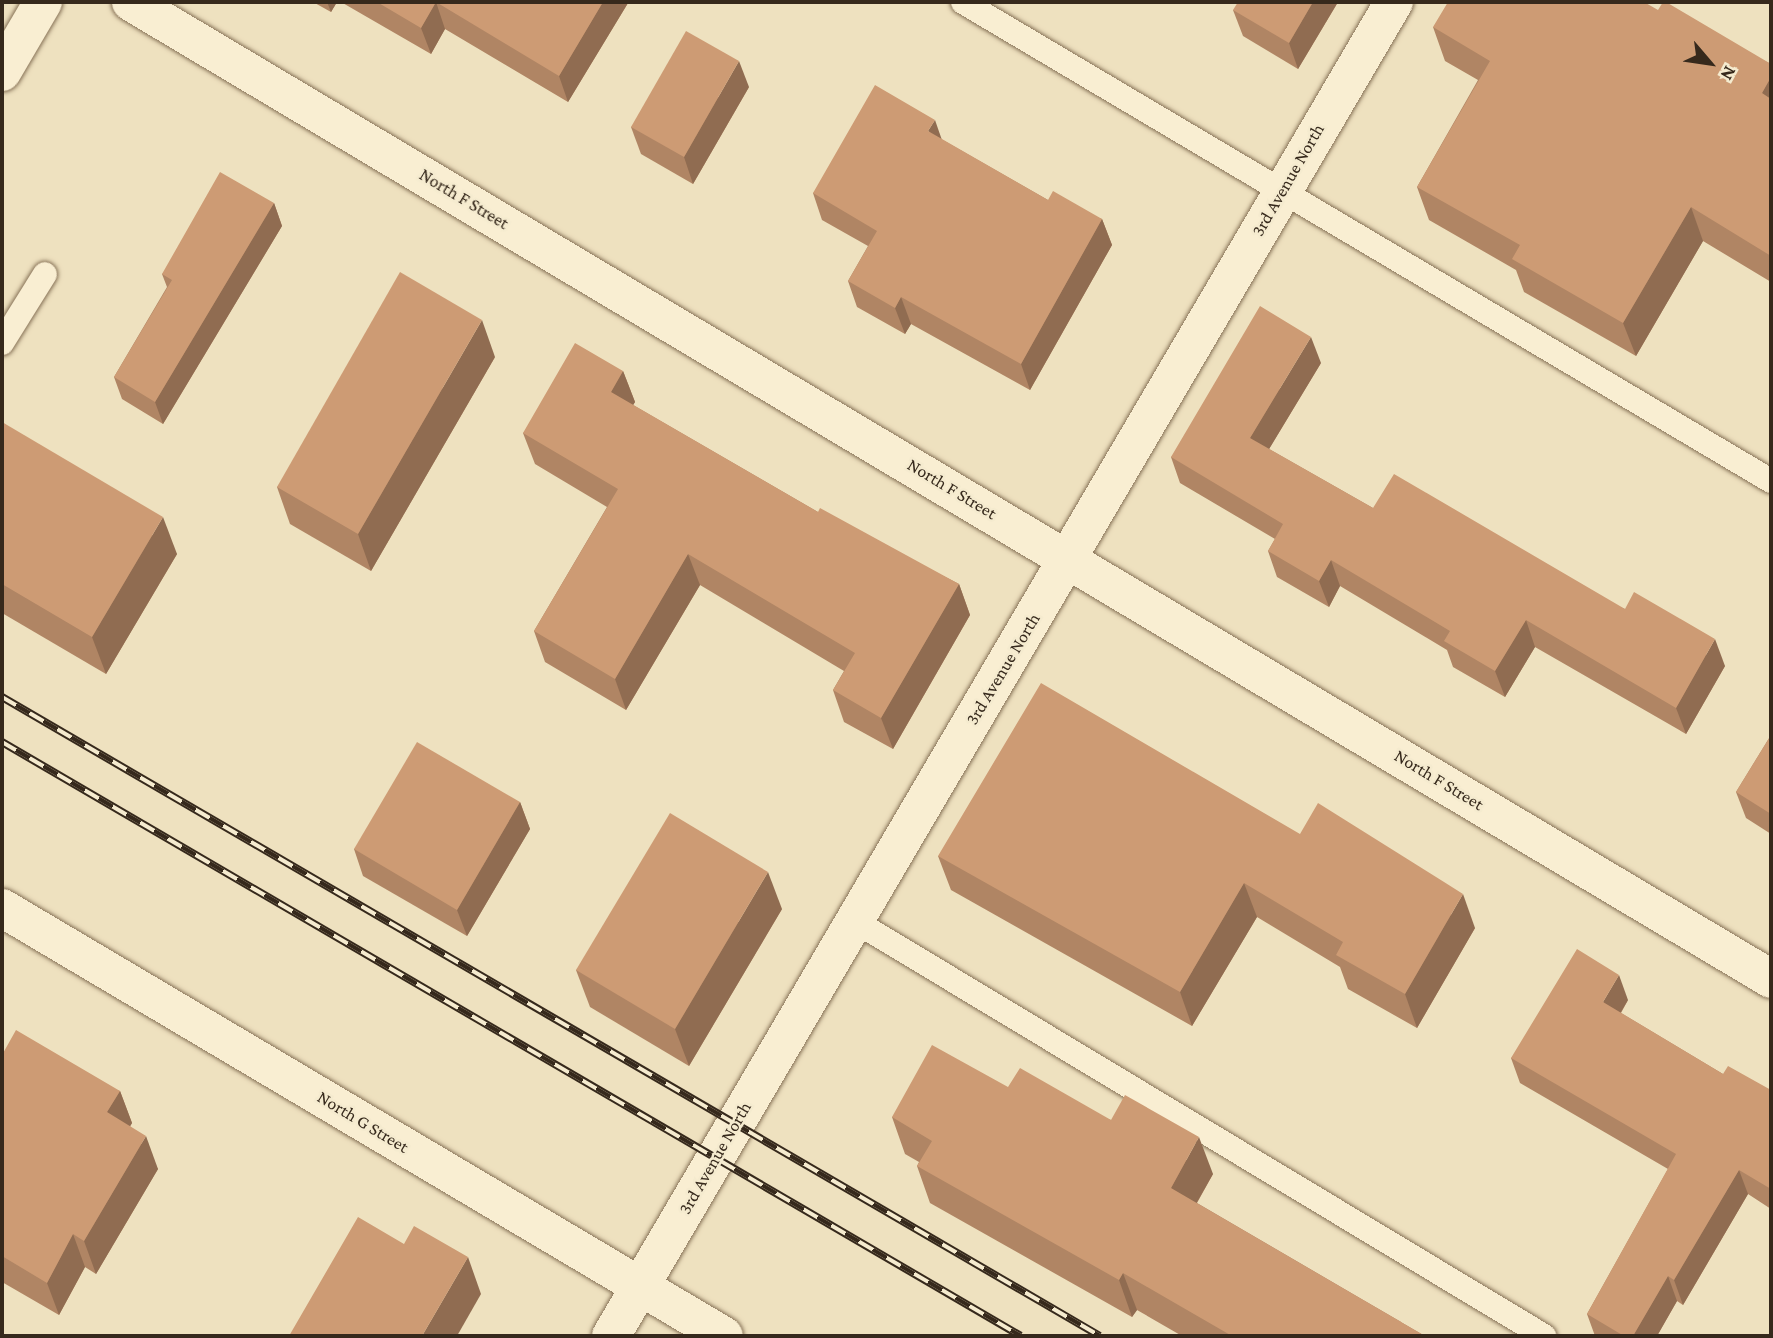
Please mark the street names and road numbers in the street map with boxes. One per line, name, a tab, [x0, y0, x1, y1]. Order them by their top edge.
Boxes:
street label: 3rd Avenue North	[1247, 120, 1329, 240]
street label: North F Street	[415, 164, 513, 234]
street label: North F Street	[903, 454, 1001, 524]
street label: 3rd Avenue North	[961, 609, 1045, 729]
street label: North F Street	[1390, 745, 1488, 815]
street label: North G Street	[313, 1086, 413, 1158]
street label: 3rd Avenue North	[674, 1098, 756, 1218]

